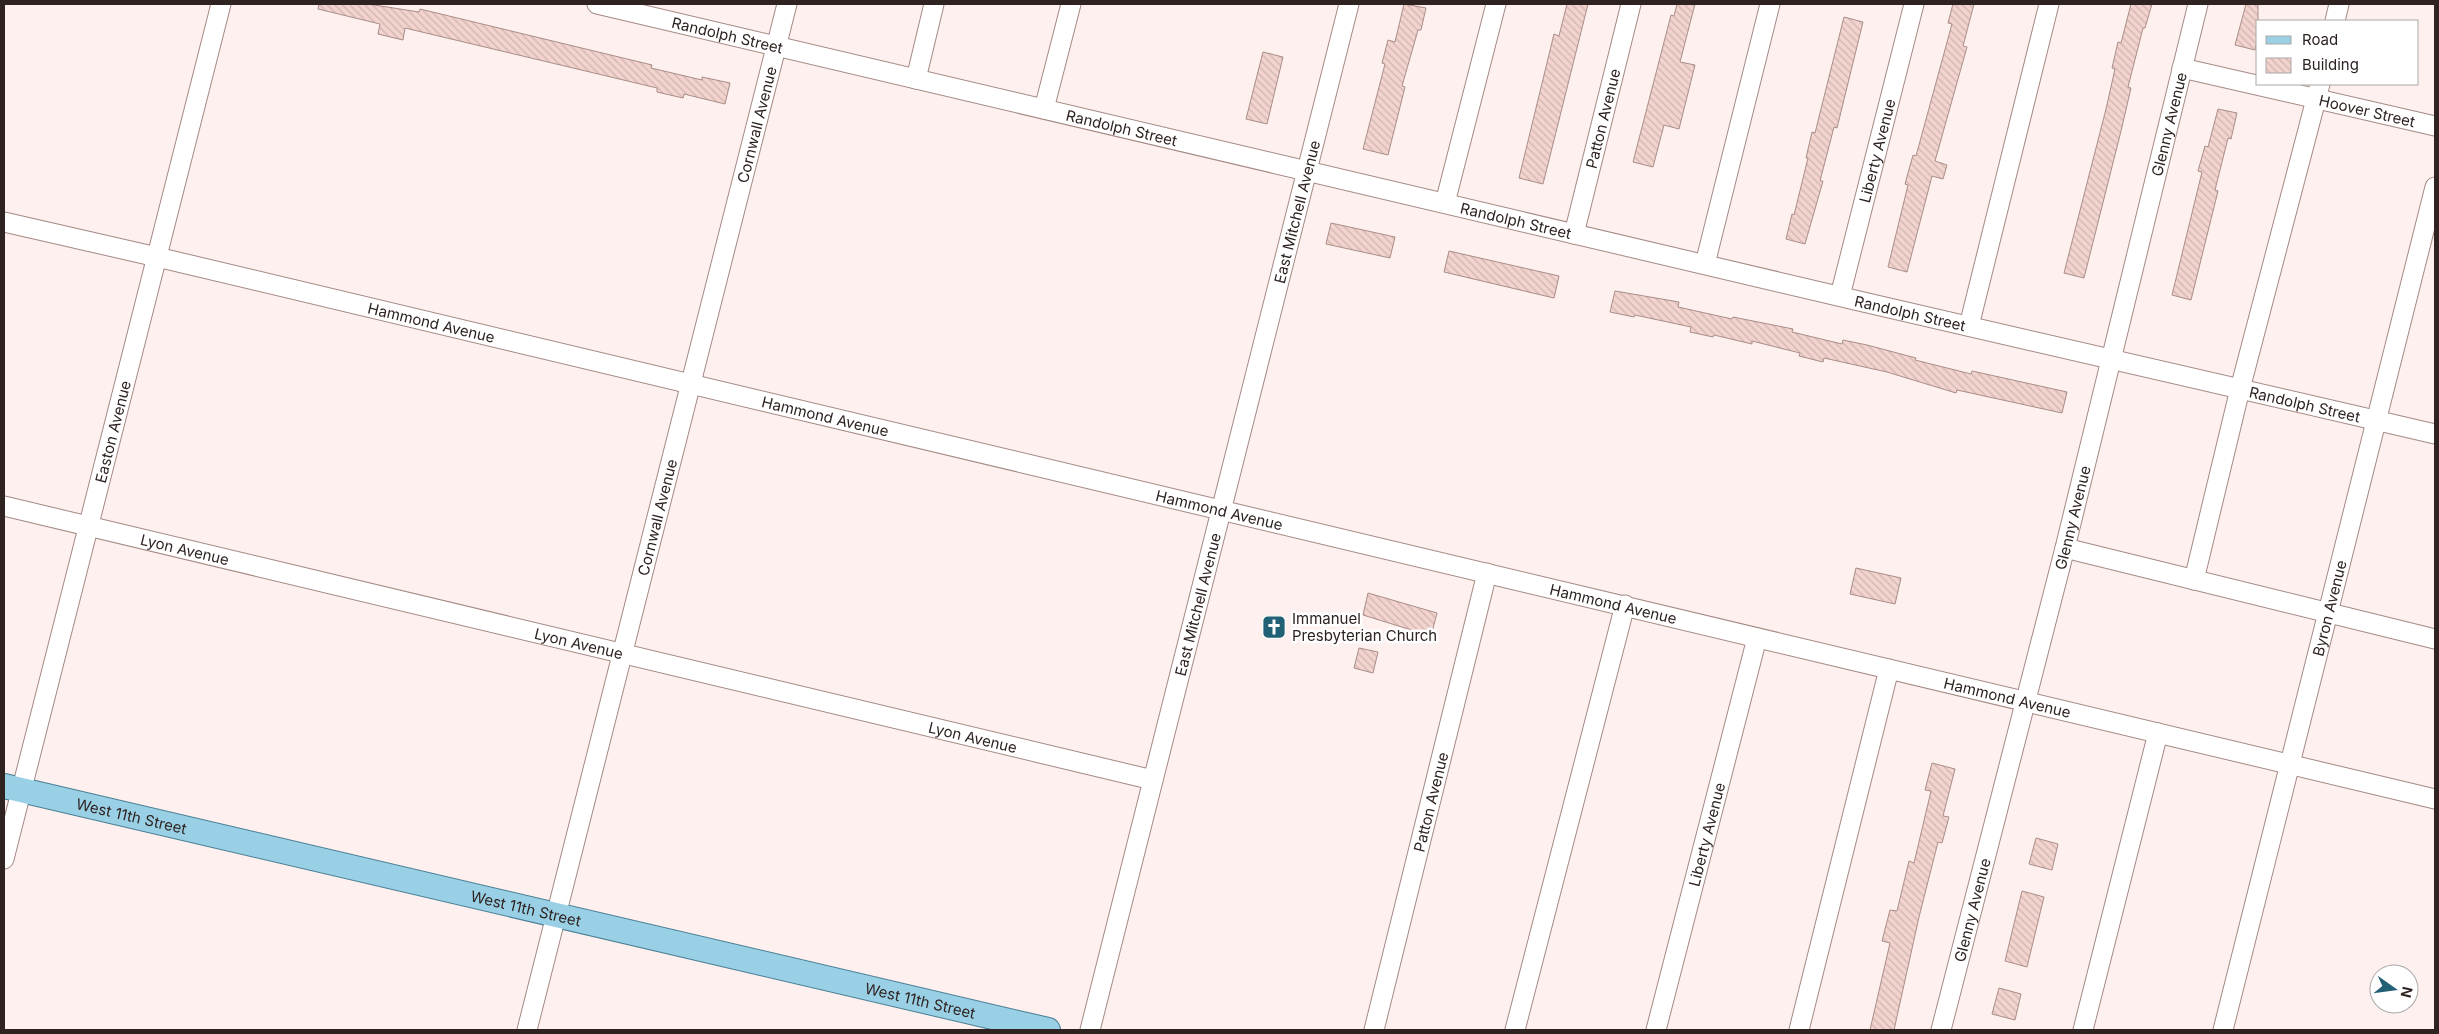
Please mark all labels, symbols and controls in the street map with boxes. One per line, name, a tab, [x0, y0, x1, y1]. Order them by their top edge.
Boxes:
street label: Randolph Street	[670, 12, 785, 57]
legend	[2256, 20, 2419, 85]
text: Road	[2302, 30, 2338, 49]
text: Building	[2302, 55, 2359, 74]
street label: Cornwall Avenue	[733, 64, 780, 185]
street label: Patton Avenue	[1581, 67, 1624, 170]
street label: Glenny Avenue	[2147, 70, 2190, 178]
street label: Hoover Street	[2317, 90, 2417, 131]
street label: Liberty Avenue	[1855, 97, 1899, 205]
street label: Randolph Street	[1064, 105, 1179, 150]
street label: East Mitchell Avenue	[1269, 138, 1324, 285]
street label: Randolph Street	[1459, 198, 1573, 243]
street label: Randolph Street	[1853, 291, 1968, 335]
street label: Hammond Avenue	[366, 298, 497, 347]
street label: Easton Avenue	[90, 378, 135, 485]
street label: Randolph Street	[2247, 382, 2362, 426]
street label: Hammond Avenue	[760, 392, 891, 440]
street label: Cornwall Avenue	[633, 457, 681, 578]
street label: Glenny Avenue	[2050, 464, 2094, 572]
street label: Hammond Avenue	[1154, 485, 1285, 534]
street label: Lyon Avenue	[139, 529, 231, 569]
street label: East Mitchell Avenue	[1170, 531, 1225, 678]
street label: Byron Avenue	[2308, 558, 2350, 658]
street label: Hammond Avenue	[1548, 579, 1679, 628]
place label: Immanuel Presbyterian Church	[1292, 609, 1437, 645]
church icon: Immanuel Presbyterian Church	[1261, 614, 1287, 640]
street label: Lyon Avenue	[533, 623, 625, 663]
street label: Hammond Avenue	[1942, 673, 2073, 722]
street label: Lyon Avenue	[927, 717, 1019, 757]
street label: Patton Avenue	[1409, 750, 1452, 854]
street label: Liberty Avenue	[1684, 780, 1729, 888]
street label: West 11th Street	[75, 794, 189, 838]
street label: Glenny Avenue	[1949, 856, 1994, 964]
street label: West 11th Street	[469, 886, 583, 930]
north arrow	[2369, 964, 2419, 1014]
street label: West 11th Street	[863, 978, 977, 1022]
text: N	[2398, 985, 2417, 999]

